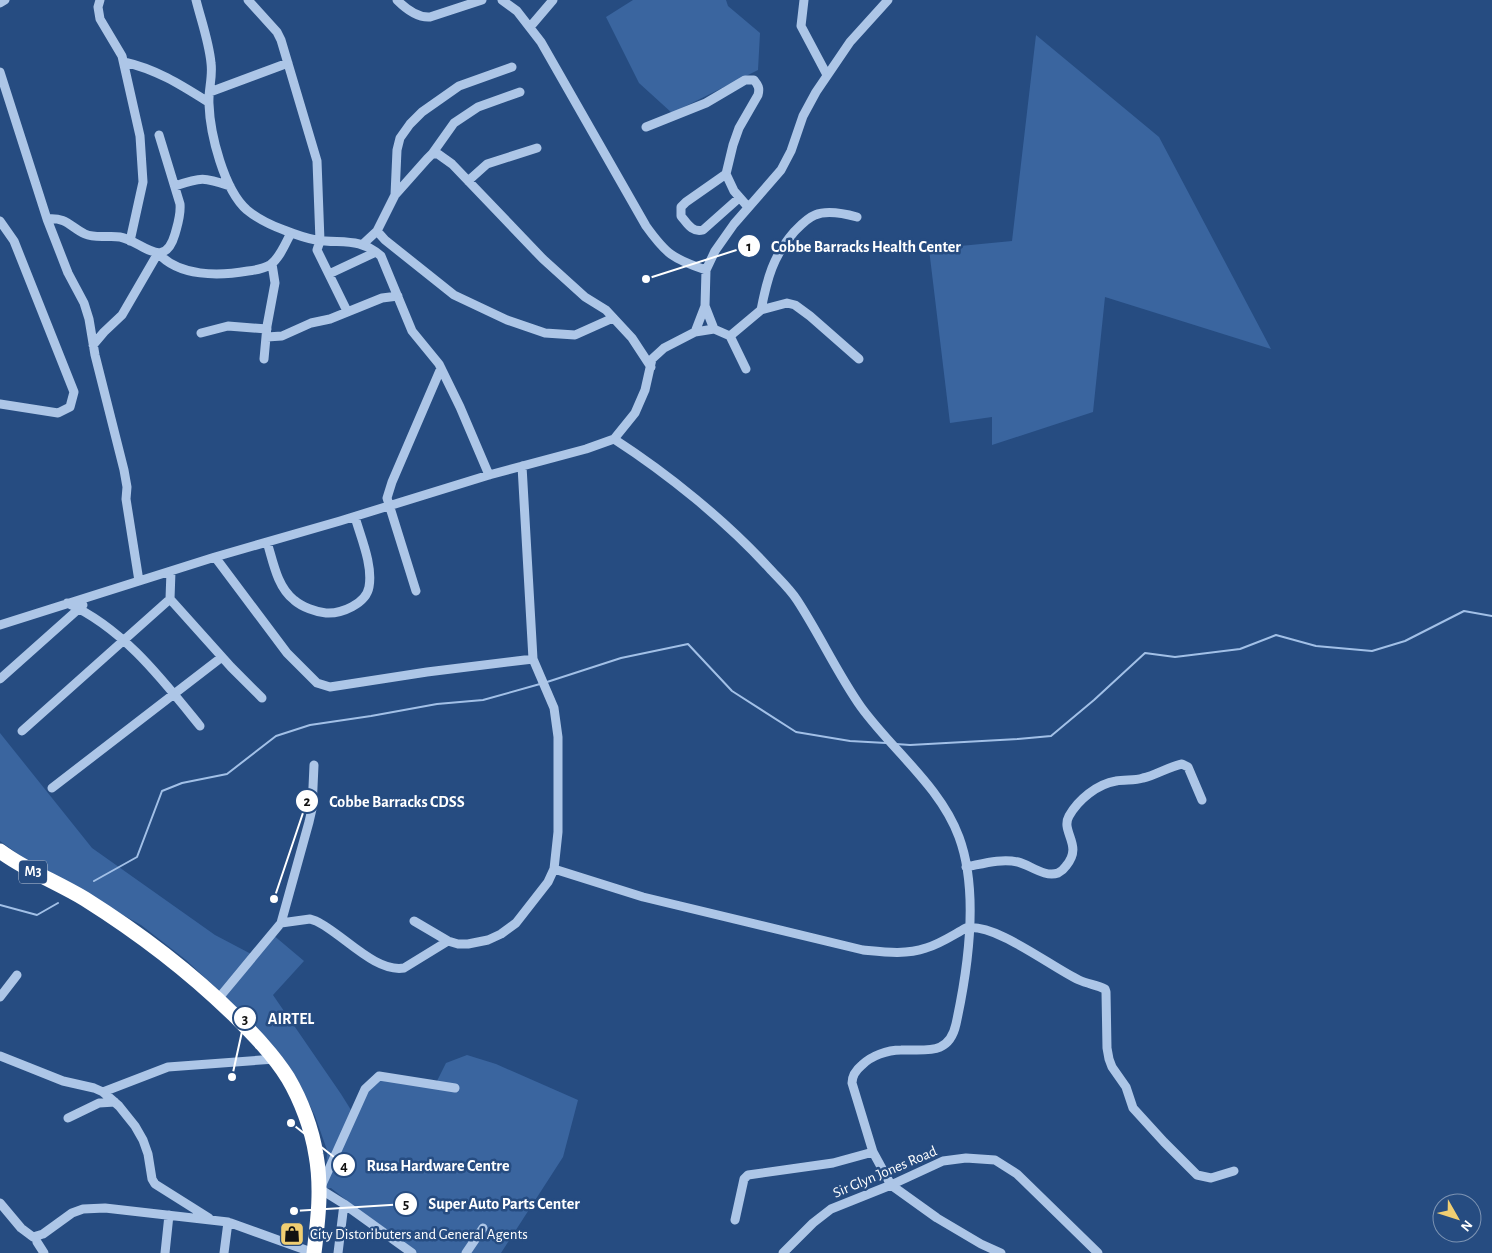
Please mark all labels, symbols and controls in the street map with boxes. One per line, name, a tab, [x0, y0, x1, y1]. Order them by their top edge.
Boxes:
callout: Cobbe Barracks Health Center	[737, 230, 971, 261]
text: 1	[746, 239, 752, 254]
text: Cobbe Barracks Health Center	[771, 239, 961, 255]
callout: Cobbe Barracks CDSS	[294, 786, 475, 817]
text: 2	[303, 794, 311, 809]
text: Cobbe Barracks CDSS	[329, 794, 465, 810]
road number: M3	[19, 860, 47, 884]
callout: AIRTEL	[233, 1003, 324, 1034]
text: AIRTEL	[268, 1011, 314, 1027]
text: 3	[242, 1012, 248, 1027]
street label: Sir Glyn Jones Road	[831, 1143, 939, 1201]
callout: Rusa Hardware Centre	[331, 1150, 519, 1181]
text: Rusa Hardware Centre	[367, 1158, 510, 1174]
text: 4	[340, 1159, 348, 1174]
callout: Super Auto Parts Center	[393, 1188, 590, 1219]
north arrow	[1432, 1193, 1482, 1243]
text: Super Auto Parts Center	[428, 1196, 580, 1212]
text: 5	[403, 1197, 409, 1212]
text: N	[1458, 1217, 1475, 1234]
shop icon: City Distoributers and General Agents	[279, 1221, 305, 1247]
place label: City Distoributers and General Agents	[310, 1227, 528, 1242]

